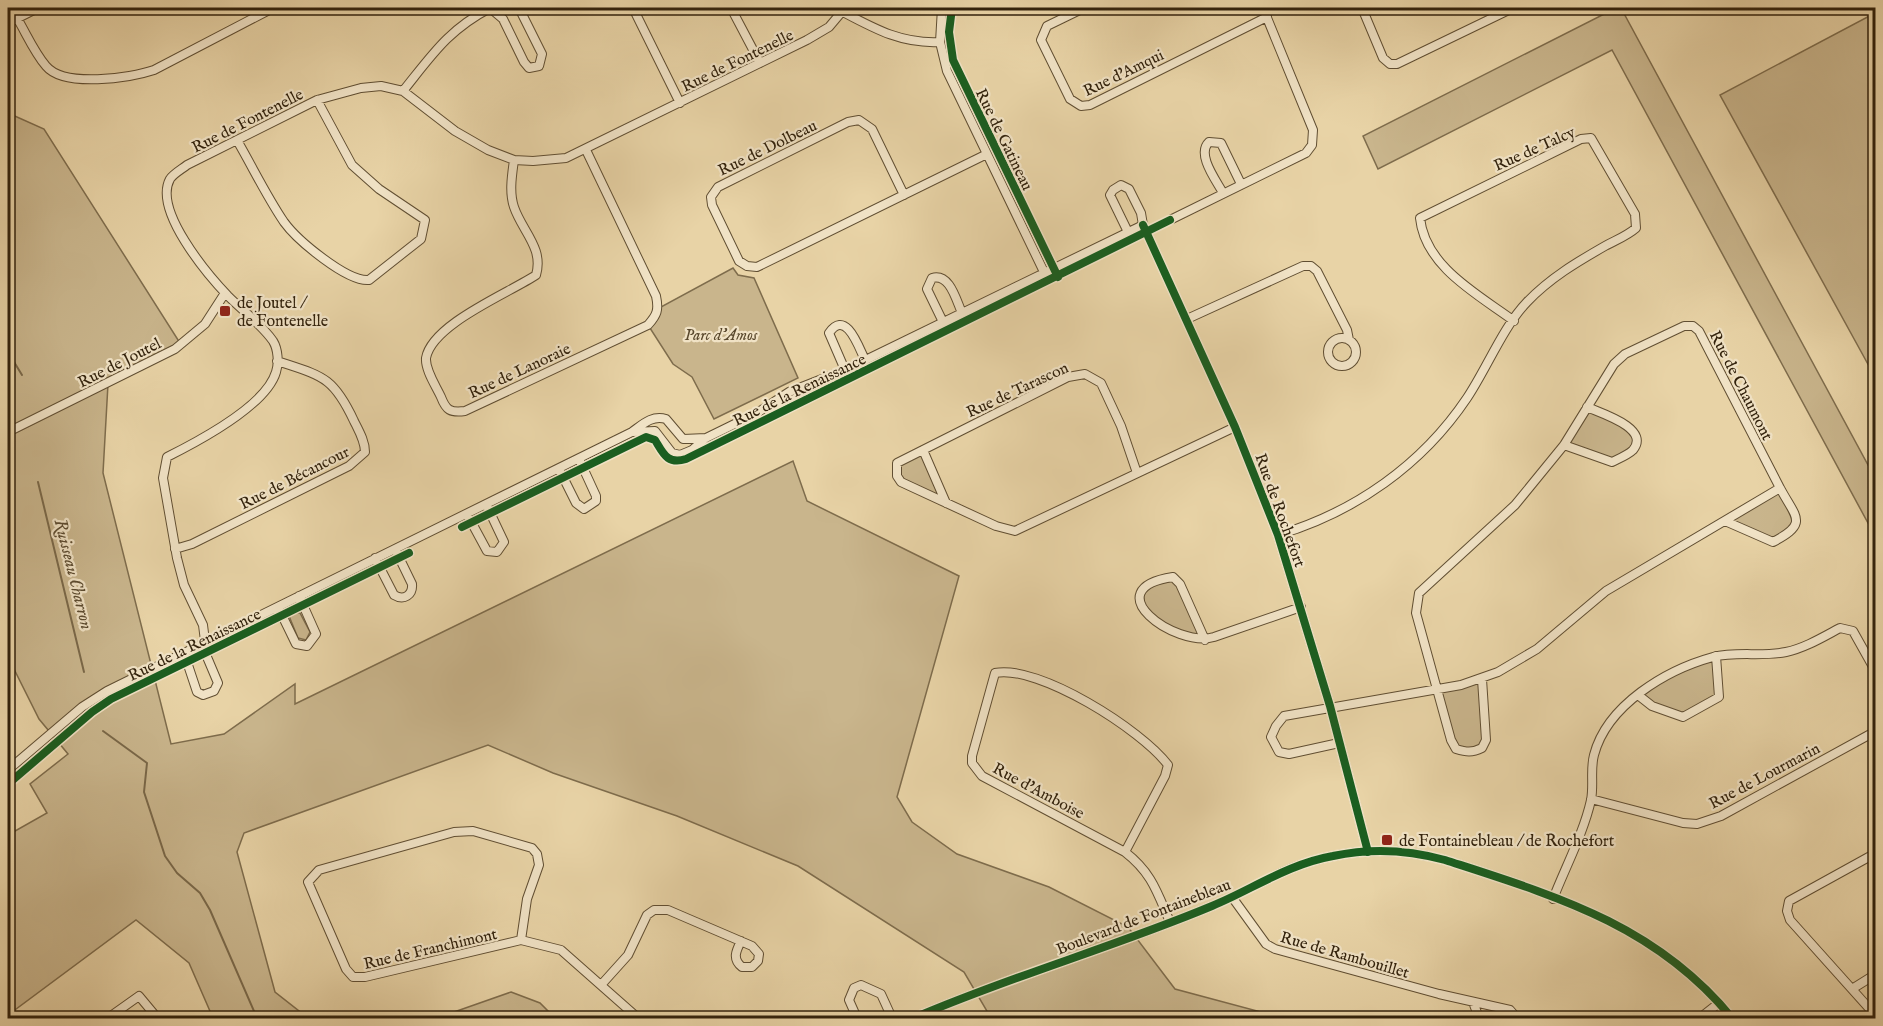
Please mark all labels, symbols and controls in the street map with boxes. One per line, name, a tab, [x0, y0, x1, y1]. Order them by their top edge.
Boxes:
street label: Rue de Fontenelle	[678, 26, 797, 98]
street label: Rue d'Amqui	[1080, 46, 1167, 102]
street label: Rue de Fontenelle	[189, 85, 307, 158]
street label: Rue de Gatineau	[970, 86, 1037, 194]
street label: Rue de Dolbeau	[715, 116, 821, 181]
street label: Rue de Talcy	[1491, 123, 1579, 177]
place label: de Joutel / de Fontenelle	[237, 294, 328, 332]
marker: de Joutel / de Fontenelle	[218, 304, 232, 318]
park label: Parc d'Amos	[685, 326, 758, 346]
street label: Rue de Chaumont	[1704, 328, 1777, 445]
street label: Rue de Joutel	[75, 334, 165, 393]
street label: Rue de Lanoraie	[466, 339, 574, 404]
street label: Rue de la Renaissance	[730, 350, 870, 432]
street label: Rue de Tarascon	[964, 358, 1072, 423]
street label: Rue de Bécancour	[237, 442, 353, 515]
street label: Rue de Rochefort	[1249, 451, 1309, 571]
water label: Ruisseau Charron	[48, 517, 97, 632]
street label: Rue de la Renaissance	[125, 605, 265, 687]
street label: Rue de Lourmarin	[1706, 739, 1824, 814]
street label: Rue d'Amboise	[989, 759, 1087, 824]
place label: de Fontainebleau / de Rochefort	[1399, 832, 1615, 852]
marker: de Fontainebleau / de Rochefort	[1380, 833, 1394, 847]
street label: Boulevard de Fontainebleau	[1054, 875, 1234, 960]
street label: Rue de Franchimont	[362, 925, 500, 975]
street label: Rue de Rambouillet	[1278, 928, 1412, 984]

